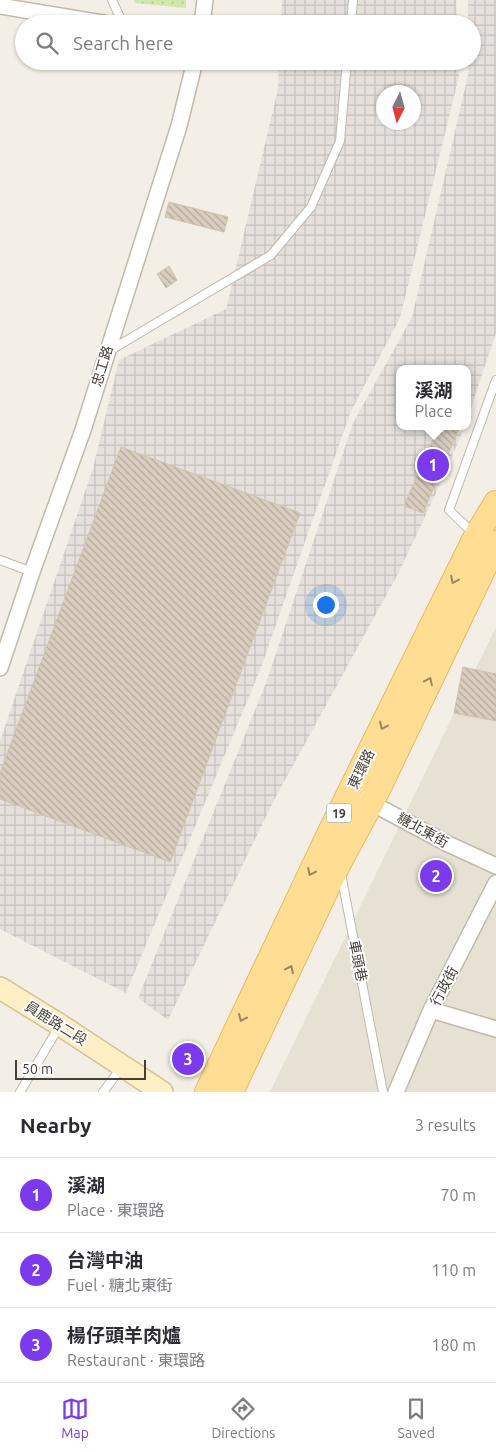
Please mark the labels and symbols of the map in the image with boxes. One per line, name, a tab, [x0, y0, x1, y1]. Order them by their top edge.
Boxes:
north arrow	[376, 85, 421, 130]
street label: 忠工路	[88, 344, 116, 388]
pin: 1	[417, 446, 449, 484]
one-way arrow	[450, 575, 460, 584]
your location	[313, 592, 339, 618]
one-way arrow	[423, 677, 434, 686]
one-way arrow	[379, 720, 389, 729]
street label: 東環路	[345, 747, 377, 791]
road number: 19	[326, 804, 352, 822]
street label: 糖北東街	[395, 809, 451, 851]
pin: 2	[420, 857, 452, 895]
one-way arrow	[307, 867, 318, 876]
street label: 車頭巷	[346, 939, 370, 983]
street label: 行政街	[427, 964, 461, 1008]
one-way arrow	[283, 965, 294, 974]
street label: 員鹿路二段	[22, 998, 90, 1048]
one-way arrow	[237, 1013, 248, 1022]
pin: 3	[172, 1040, 204, 1078]
scale bar	[15, 1057, 146, 1080]

